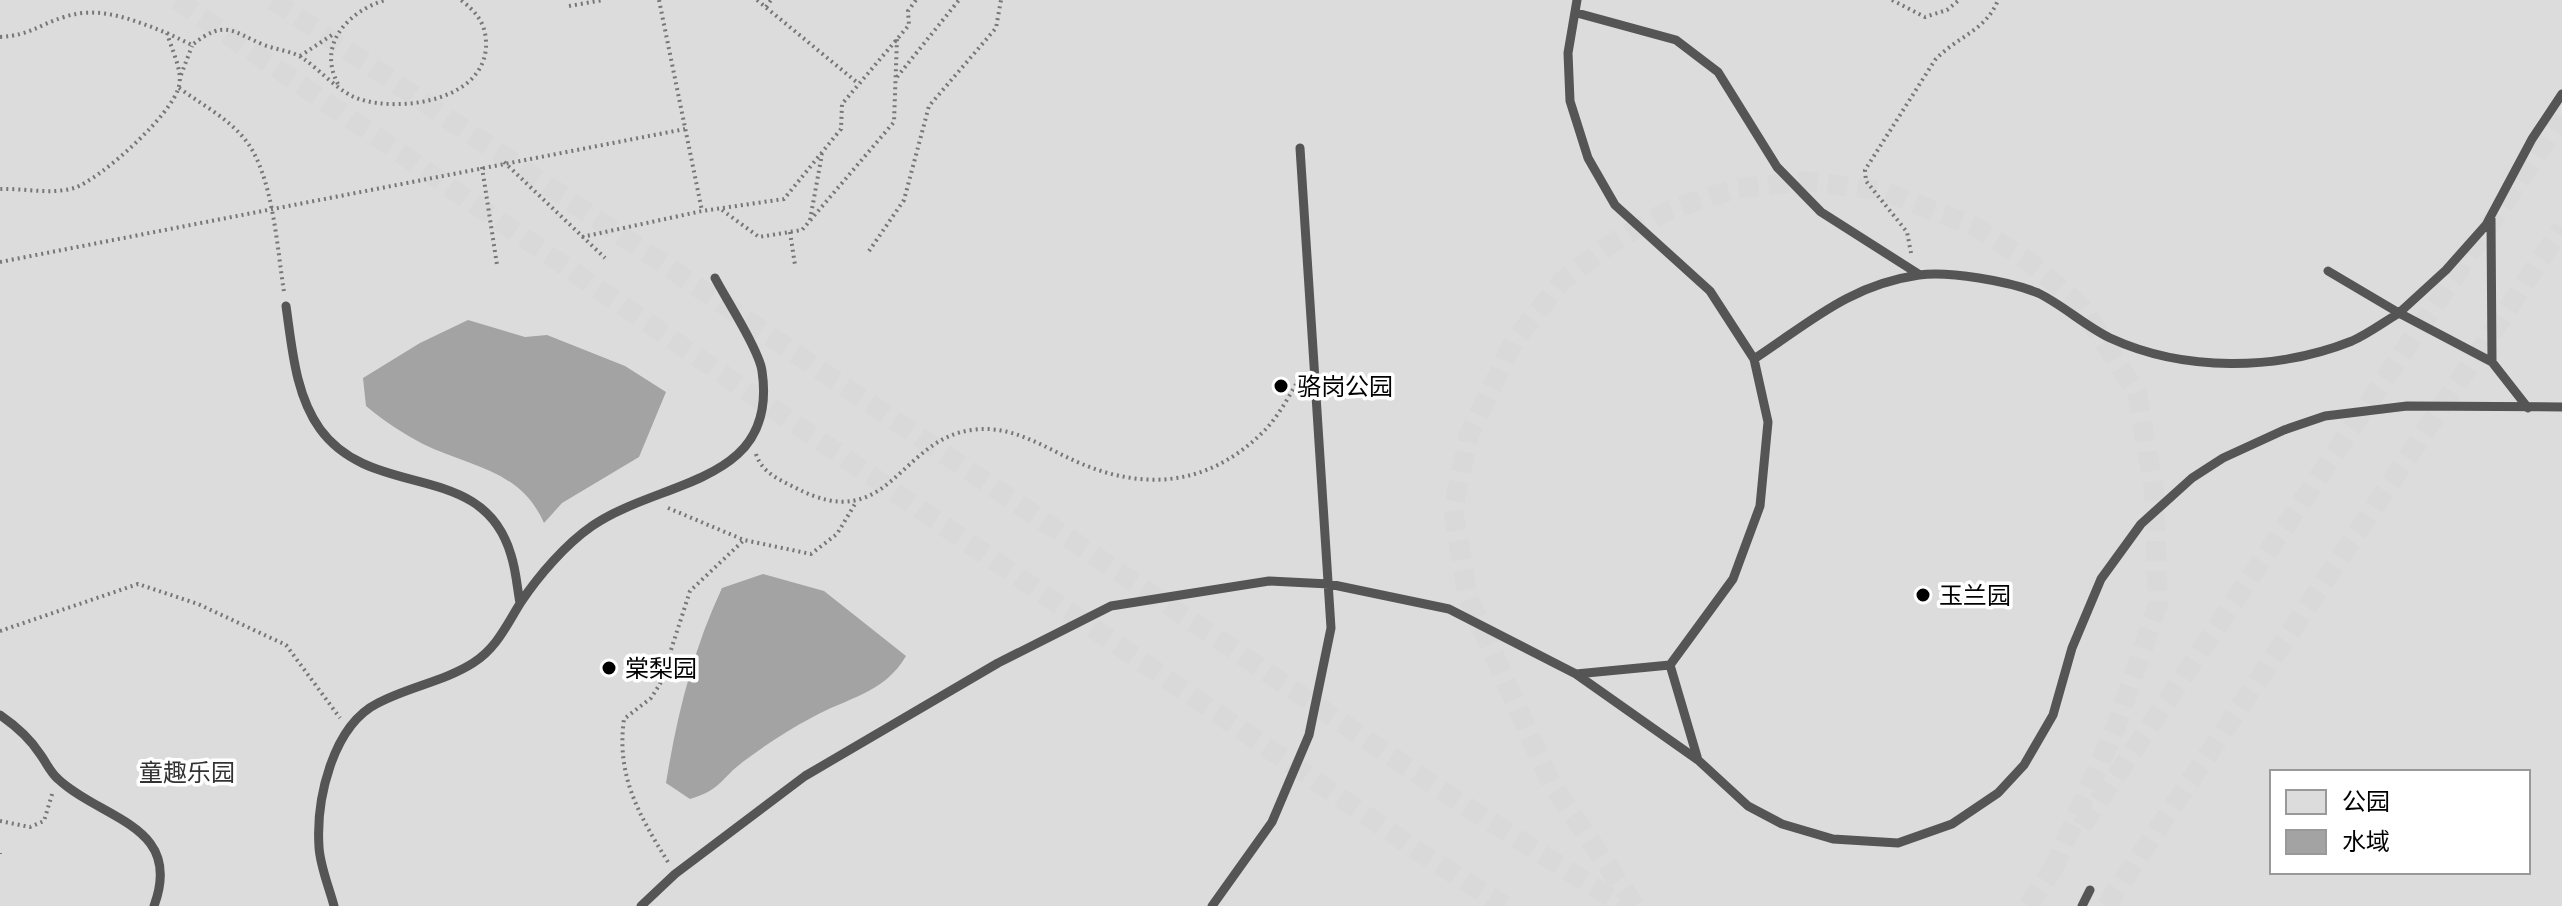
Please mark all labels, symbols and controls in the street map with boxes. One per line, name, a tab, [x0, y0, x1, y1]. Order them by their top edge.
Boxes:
place label: 骆岗公园	[1297, 371, 1393, 402]
marker: 骆岗公园	[1272, 377, 1290, 395]
place label: 玉兰园	[1939, 580, 2011, 611]
marker: 玉兰园	[1914, 586, 1932, 604]
place label: 棠梨园	[625, 653, 697, 684]
marker: 棠梨园	[600, 659, 618, 677]
park label: 童趣乐园	[139, 757, 235, 788]
legend	[2270, 770, 2530, 874]
text: 公园	[2342, 786, 2390, 817]
text: 水域	[2342, 826, 2390, 857]

